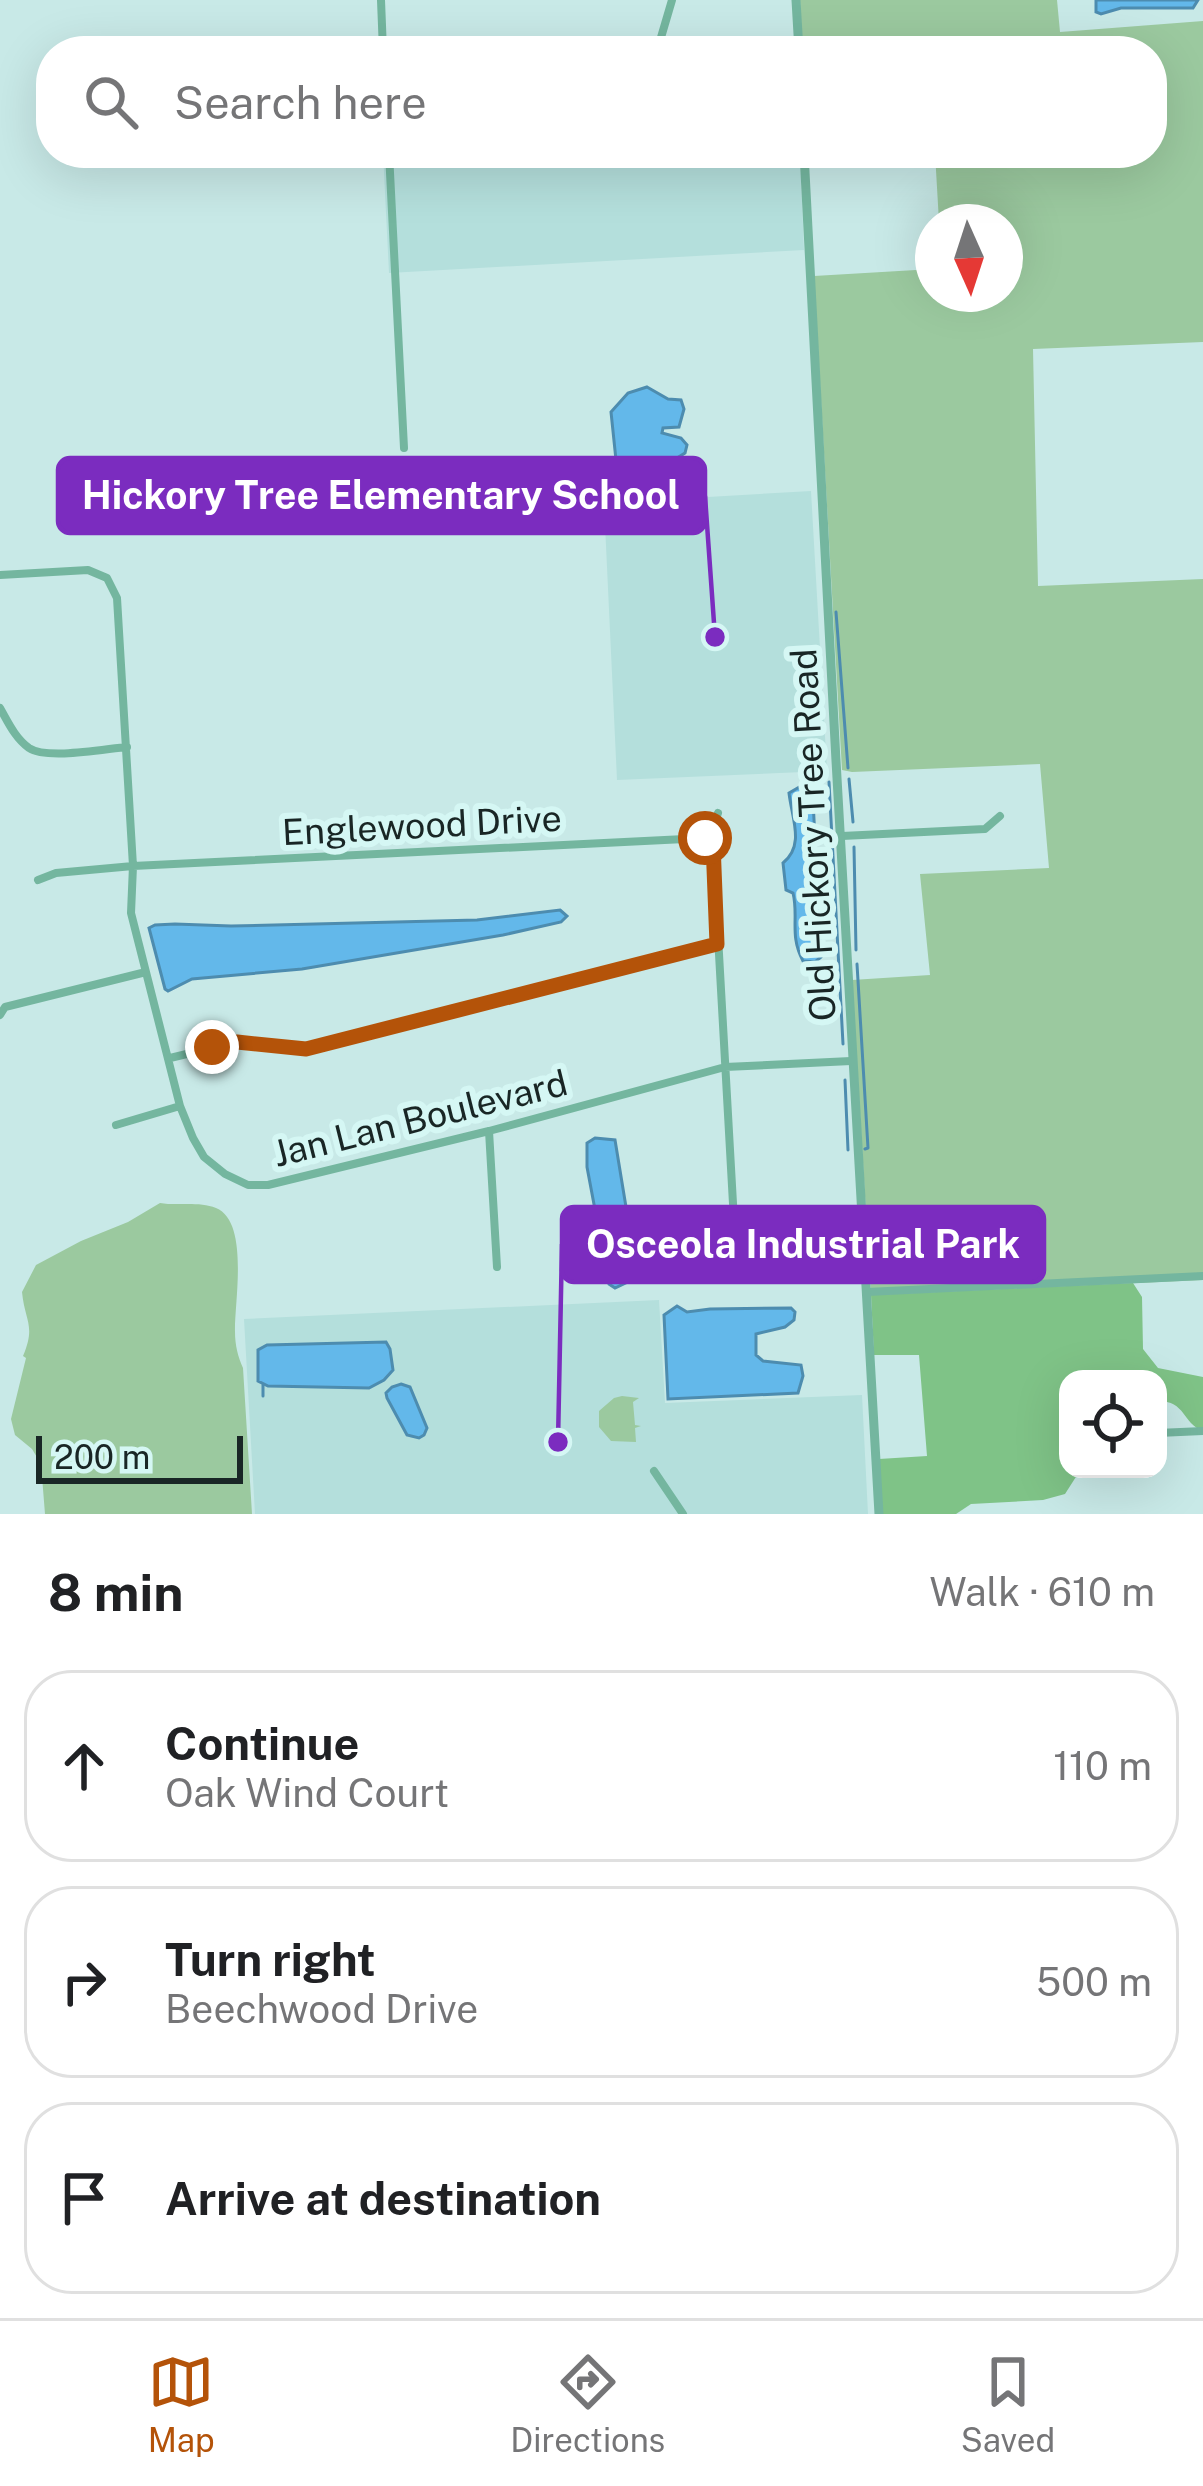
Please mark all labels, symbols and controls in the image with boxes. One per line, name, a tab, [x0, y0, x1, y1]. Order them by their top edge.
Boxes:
search box	[36, 36, 1167, 168]
icon: search	[78, 69, 144, 135]
text: Search here	[174, 76, 427, 129]
north arrow	[915, 204, 1023, 312]
callout: Hickory Tree Elementary School	[58, 458, 705, 533]
text: Hickory Tree Elementary School	[82, 472, 680, 518]
street label: Old Hickory Tree Road	[782, 648, 844, 1022]
street label: Englewood Drive	[281, 797, 563, 853]
route start	[678, 811, 732, 865]
route end	[185, 1020, 239, 1074]
street label: Jan Lan Boulevard	[269, 1061, 571, 1175]
callout: Osceola Industrial Park	[562, 1207, 1044, 1282]
text: Osceola Industrial Park	[586, 1221, 1020, 1267]
map controls	[1059, 1370, 1167, 1478]
button: locate	[1059, 1370, 1167, 1478]
scale bar	[36, 1430, 243, 1483]
text: 200 m	[54, 1438, 150, 1476]
text: 8 min	[48, 1563, 183, 1622]
text: Walk · 610 m	[930, 1569, 1155, 1615]
text: Continue	[165, 1717, 359, 1770]
icon: ahead	[51, 1733, 117, 1799]
text: 110 m	[1053, 1743, 1152, 1789]
text: Oak Wind Court	[165, 1770, 449, 1816]
text: Turn right	[165, 1933, 376, 1986]
icon: right	[51, 1949, 117, 2015]
text: 500 m	[1036, 1959, 1152, 2005]
text: Beechwood Drive	[165, 1986, 478, 2032]
icon: arrive	[51, 2165, 117, 2231]
text: Arrive at destination	[165, 2172, 601, 2225]
tab: Map	[148, 2349, 215, 2459]
tab: Directions	[510, 2349, 665, 2459]
tab: Saved	[961, 2349, 1055, 2459]

